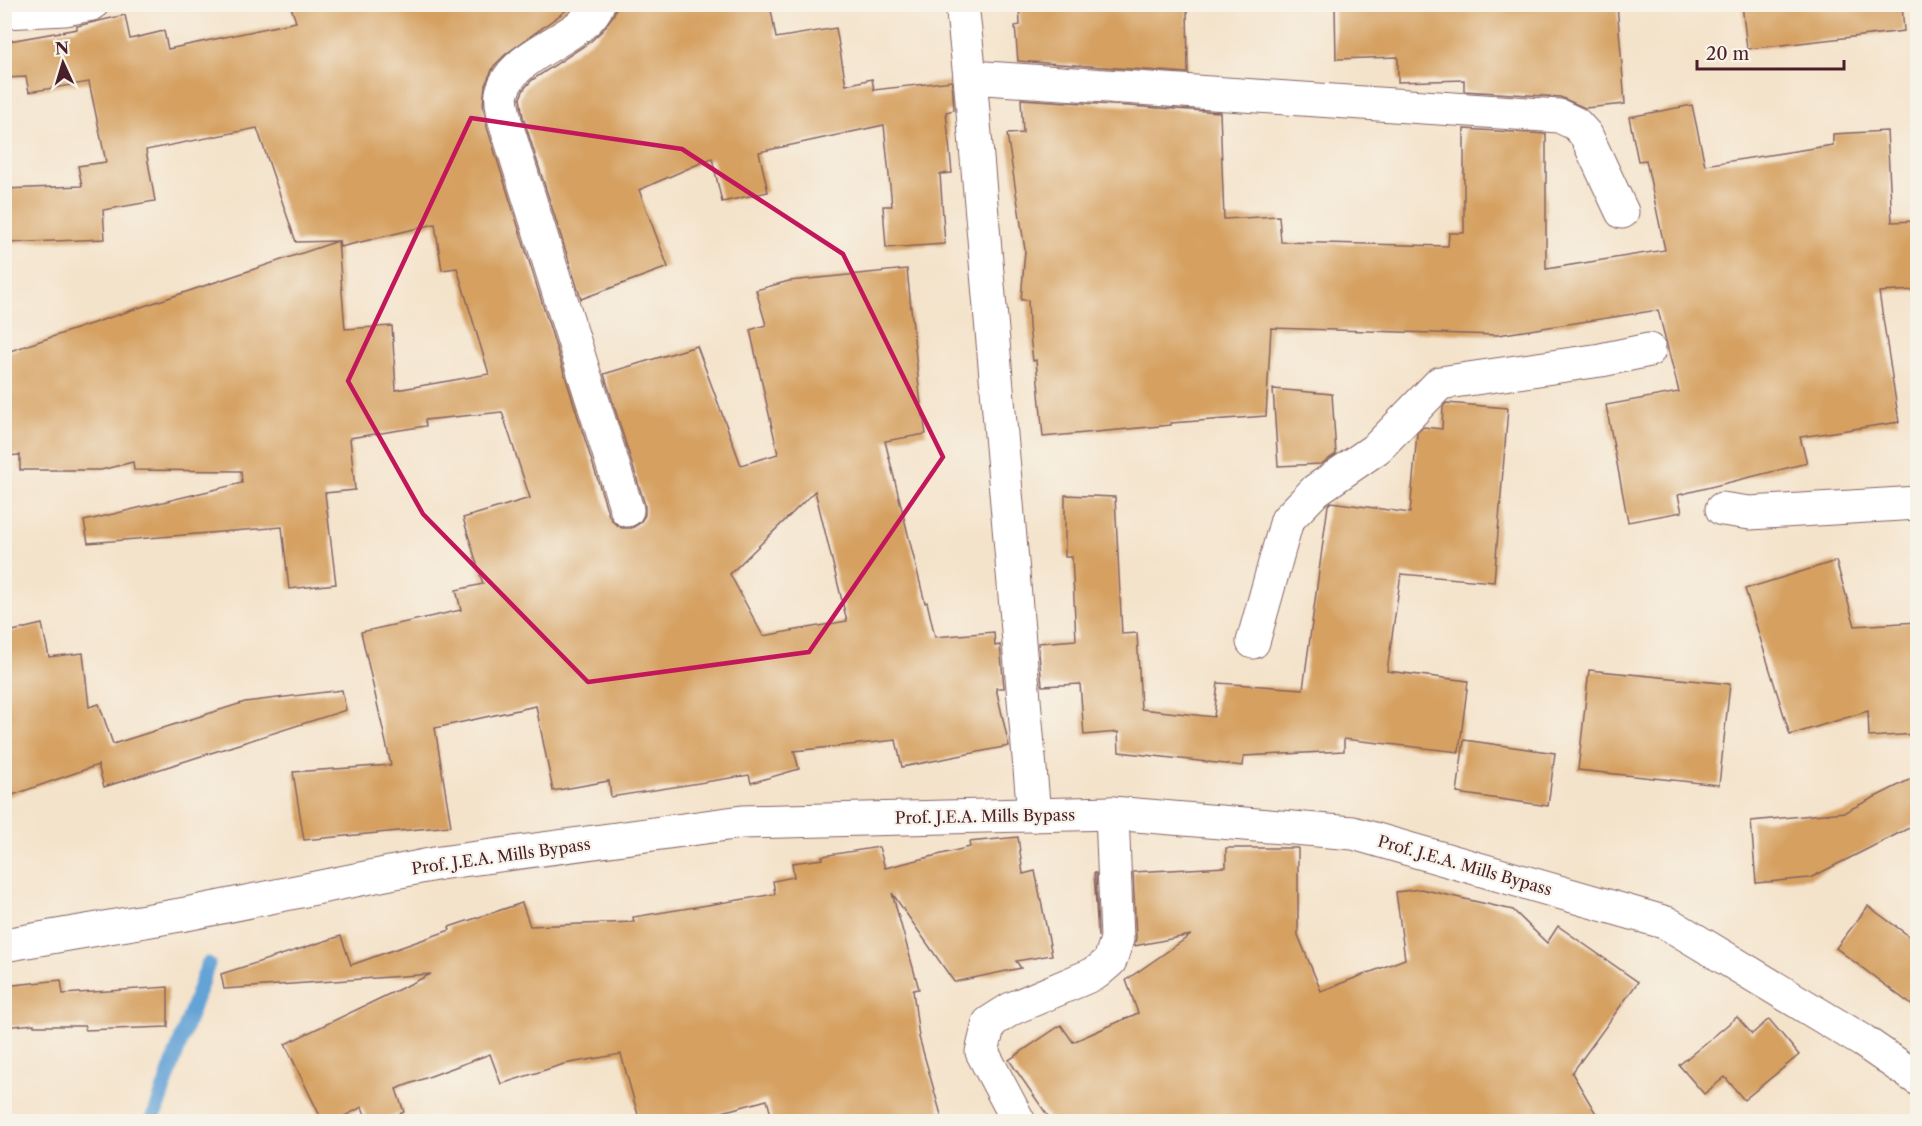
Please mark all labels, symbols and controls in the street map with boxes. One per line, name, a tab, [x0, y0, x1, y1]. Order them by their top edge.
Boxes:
north arrow	[33, 33, 93, 93]
scale bar	[1697, 33, 1844, 71]
text: N	[54, 38, 70, 58]
text: 20 m	[1706, 43, 1750, 65]
street label: Prof. J.E.A. Mills Bypass	[895, 804, 1075, 828]
street label: Prof. J.E.A. Mills Bypass	[1376, 831, 1554, 899]
street label: Prof. J.E.A. Mills Bypass	[410, 834, 592, 878]

